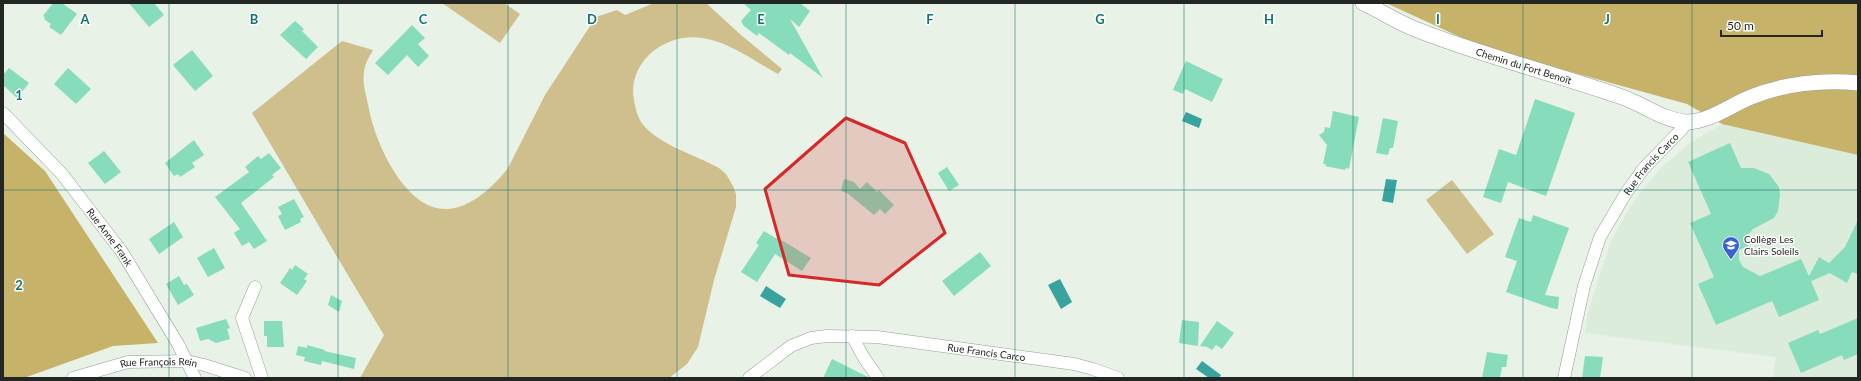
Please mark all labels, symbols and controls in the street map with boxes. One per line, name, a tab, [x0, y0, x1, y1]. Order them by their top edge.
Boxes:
text: A	[79, 11, 90, 27]
text: B	[250, 11, 259, 27]
text: C	[419, 11, 428, 27]
text: D	[587, 11, 597, 27]
text: E	[757, 11, 765, 27]
text: F	[926, 11, 934, 27]
text: G	[1095, 11, 1105, 27]
text: H	[1264, 11, 1274, 27]
text: I	[1436, 11, 1440, 27]
text: J	[1604, 11, 1610, 27]
scale bar	[1721, 12, 1822, 38]
text: 50 m	[1727, 18, 1754, 33]
street label: Chemin du Fort Benoît	[1474, 45, 1574, 86]
text: 1	[15, 87, 23, 103]
street label: Rue Francis Carco	[1621, 130, 1681, 197]
street label: Rue Anne Frank	[84, 206, 136, 269]
place label: Collège Les Clairs Soleils	[1744, 233, 1799, 257]
school or university icon: Collège Les Clairs Soleils	[1721, 235, 1741, 260]
text: 2	[15, 277, 23, 293]
street label: Rue Francis Carco	[947, 341, 1026, 363]
street label: Rue François Rein	[118, 355, 199, 370]

